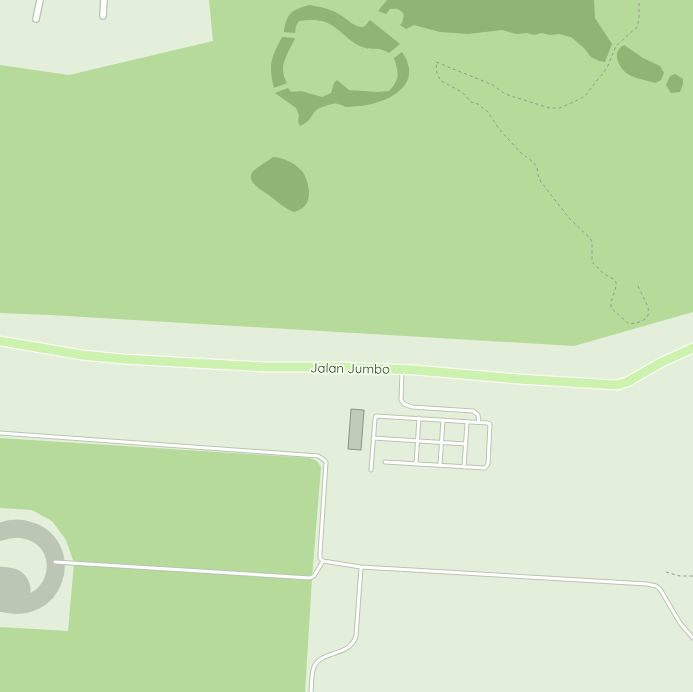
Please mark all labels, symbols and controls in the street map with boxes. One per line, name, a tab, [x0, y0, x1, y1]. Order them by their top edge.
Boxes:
street label: Jalan Jumbo	[310, 359, 390, 377]

